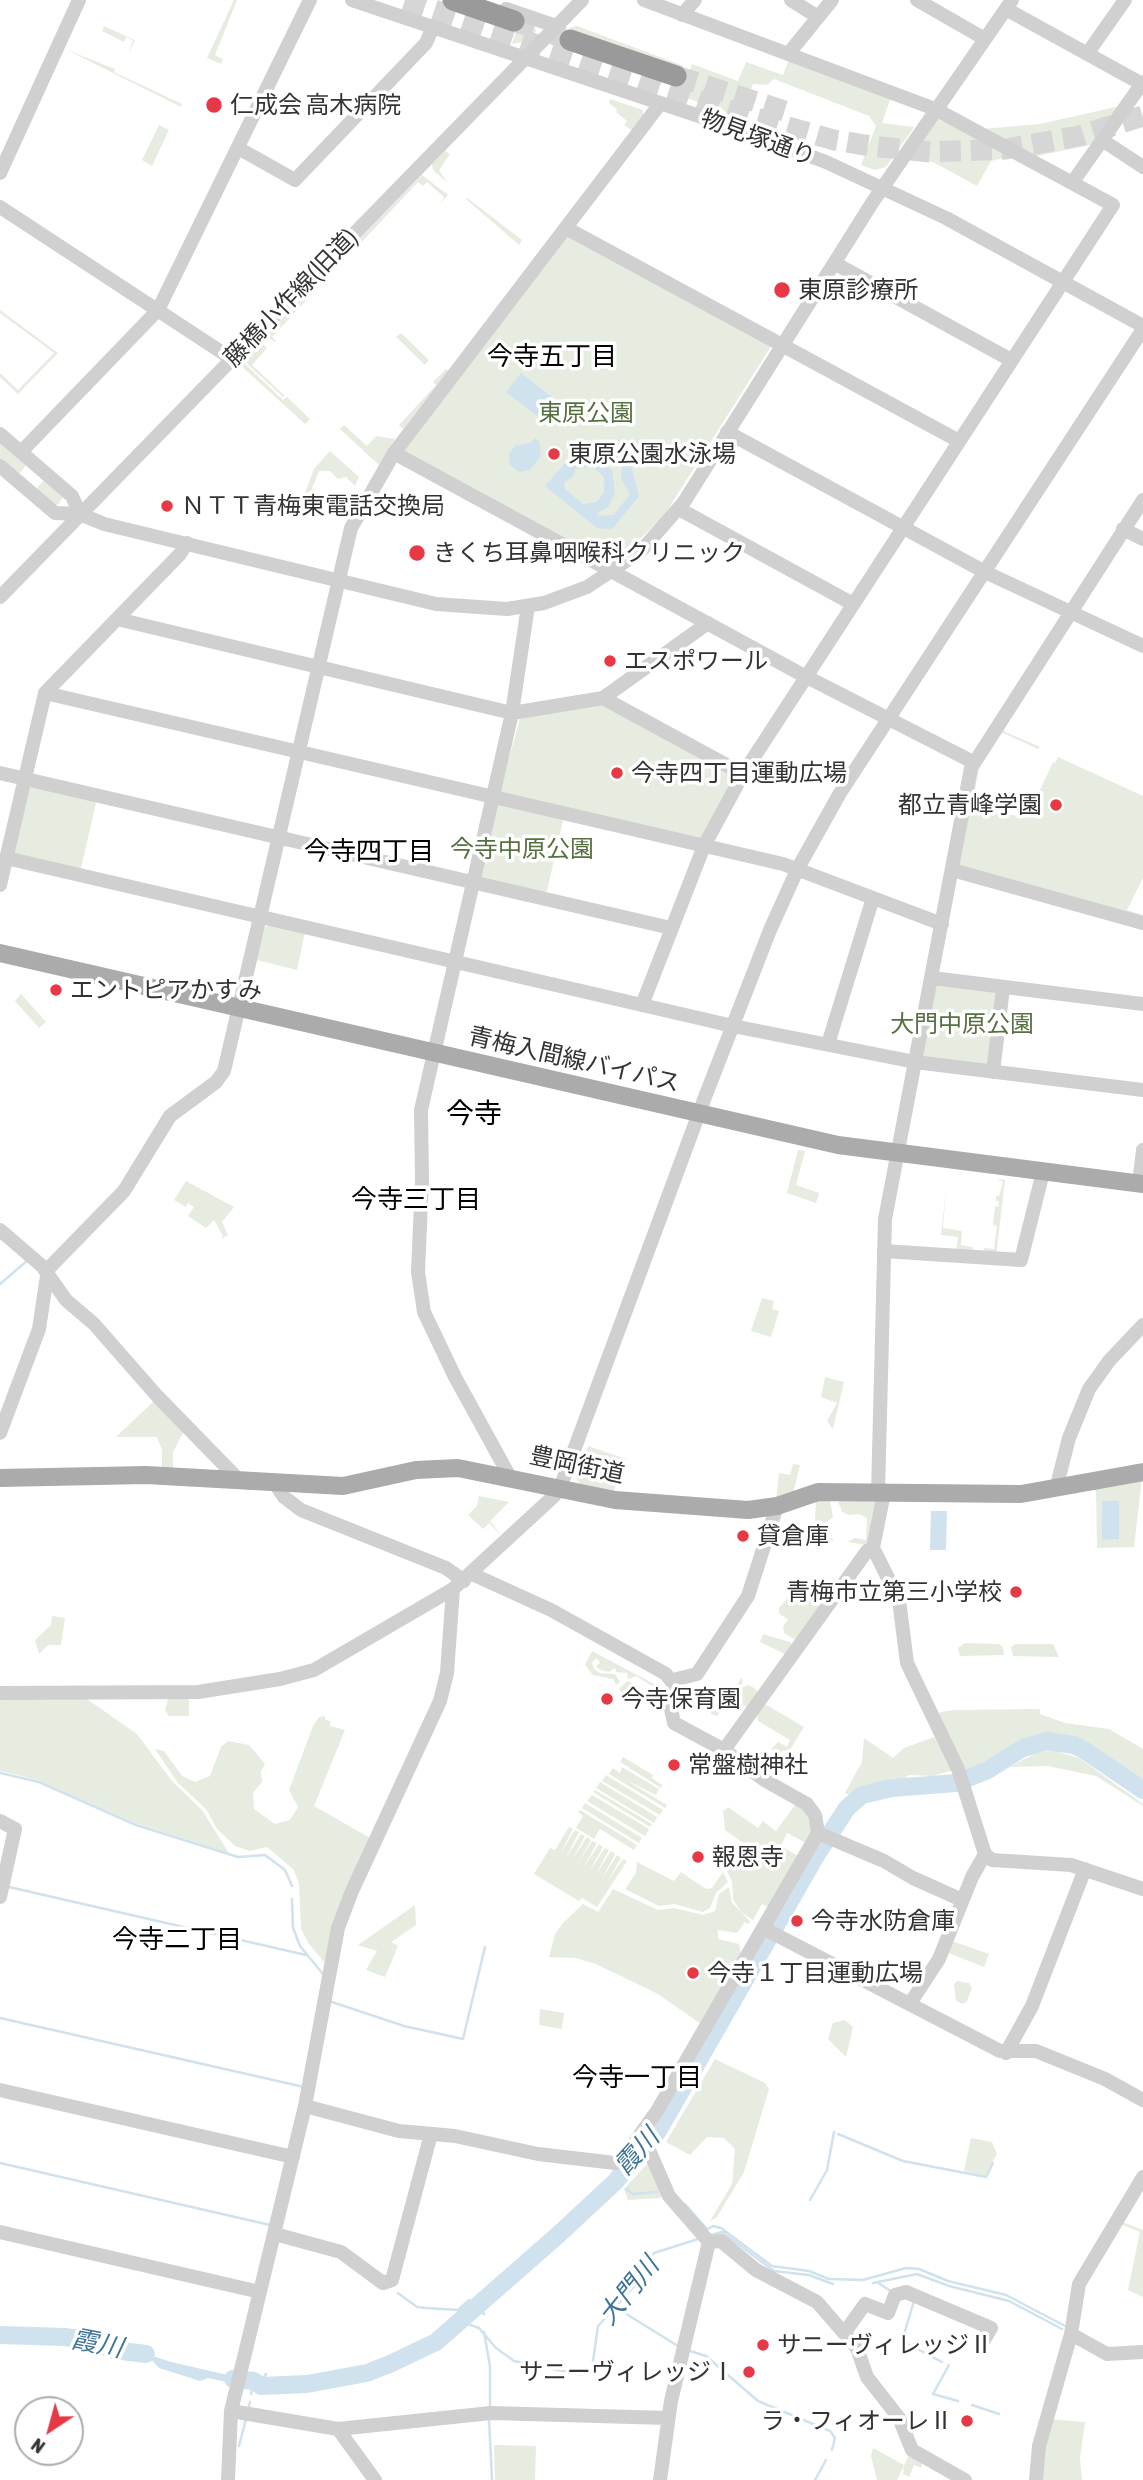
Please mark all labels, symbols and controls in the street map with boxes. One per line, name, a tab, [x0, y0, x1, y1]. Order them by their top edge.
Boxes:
place label: 仁成会 高木病院	[230, 91, 401, 119]
marker: 仁成会 高木病院	[204, 95, 224, 115]
street label: 物見塚通り	[697, 104, 819, 172]
street label: 藤橋小作線(旧道)	[218, 223, 364, 373]
place label: 東原診療所	[798, 276, 918, 304]
marker: 東原診療所	[772, 280, 792, 300]
district label: 今寺五丁目	[487, 341, 617, 373]
park label: 東原公園	[538, 399, 634, 427]
place label: 東原公園水泳場	[568, 440, 736, 468]
marker: 東原公園水泳場	[546, 446, 562, 462]
place label: ＮＴＴ青梅東電話交換局	[181, 492, 445, 520]
marker: ＮＴＴ青梅東電話交換局	[159, 498, 175, 514]
place label: きくち耳鼻咽喉科クリニック	[433, 539, 745, 567]
marker: きくち耳鼻咽喉科クリニック	[407, 543, 427, 563]
place label: エスポワール	[624, 647, 768, 675]
marker: エスポワール	[602, 653, 618, 669]
place label: 今寺四丁目運動広場	[631, 759, 847, 787]
marker: 今寺四丁目運動広場	[609, 765, 625, 781]
place label: 都立青峰学園	[898, 791, 1042, 819]
marker: 都立青峰学園	[1048, 797, 1064, 813]
park label: 今寺中原公園	[450, 835, 594, 863]
district label: 今寺四丁目	[304, 836, 434, 868]
place label: エントピアかすみ	[70, 976, 262, 1004]
marker: エントピアかすみ	[48, 982, 64, 998]
park label: 大門中原公園	[890, 1010, 1034, 1038]
street label: 青梅入間線バイパス	[466, 1022, 682, 1098]
district label: 今寺	[446, 1097, 502, 1131]
district label: 今寺三丁目	[351, 1184, 481, 1216]
street label: 豊岡街道	[527, 1441, 627, 1489]
place label: 貸倉庫	[757, 1522, 829, 1550]
marker: 貸倉庫	[735, 1528, 751, 1544]
place label: 青梅市立第三小学校	[786, 1578, 1002, 1606]
marker: 青梅市立第三小学校	[1008, 1584, 1024, 1600]
place label: 今寺保育園	[621, 1685, 741, 1713]
marker: 今寺保育園	[599, 1691, 615, 1707]
place label: 常盤樹神社	[688, 1751, 808, 1779]
marker: 常盤樹神社	[666, 1757, 682, 1773]
place label: 報恩寺	[712, 1843, 784, 1871]
marker: 報恩寺	[690, 1849, 706, 1865]
place label: 今寺水防倉庫	[811, 1907, 955, 1935]
marker: 今寺水防倉庫	[789, 1913, 805, 1929]
district label: 今寺二丁目	[112, 1924, 242, 1956]
place label: 今寺１丁目運動広場	[707, 1959, 923, 1987]
marker: 今寺１丁目運動広場	[685, 1965, 701, 1981]
district label: 今寺一丁目	[572, 2062, 702, 2094]
water label: 霞川	[608, 2122, 666, 2182]
water label: 大門川	[592, 2251, 666, 2331]
water label: 霞川	[69, 2324, 125, 2364]
place label: サニーヴィレッジⅡ	[777, 2331, 993, 2359]
marker: サニーヴィレッジⅡ	[755, 2337, 771, 2353]
place label: サニーヴィレッジⅠ	[519, 2358, 735, 2386]
marker: サニーヴィレッジⅠ	[741, 2364, 757, 2380]
north arrow	[14, 2396, 84, 2466]
place label: ラ・フィオーレⅡ	[761, 2407, 953, 2435]
marker: ラ・フィオーレⅡ	[959, 2413, 975, 2429]
text: N	[27, 2434, 49, 2459]

